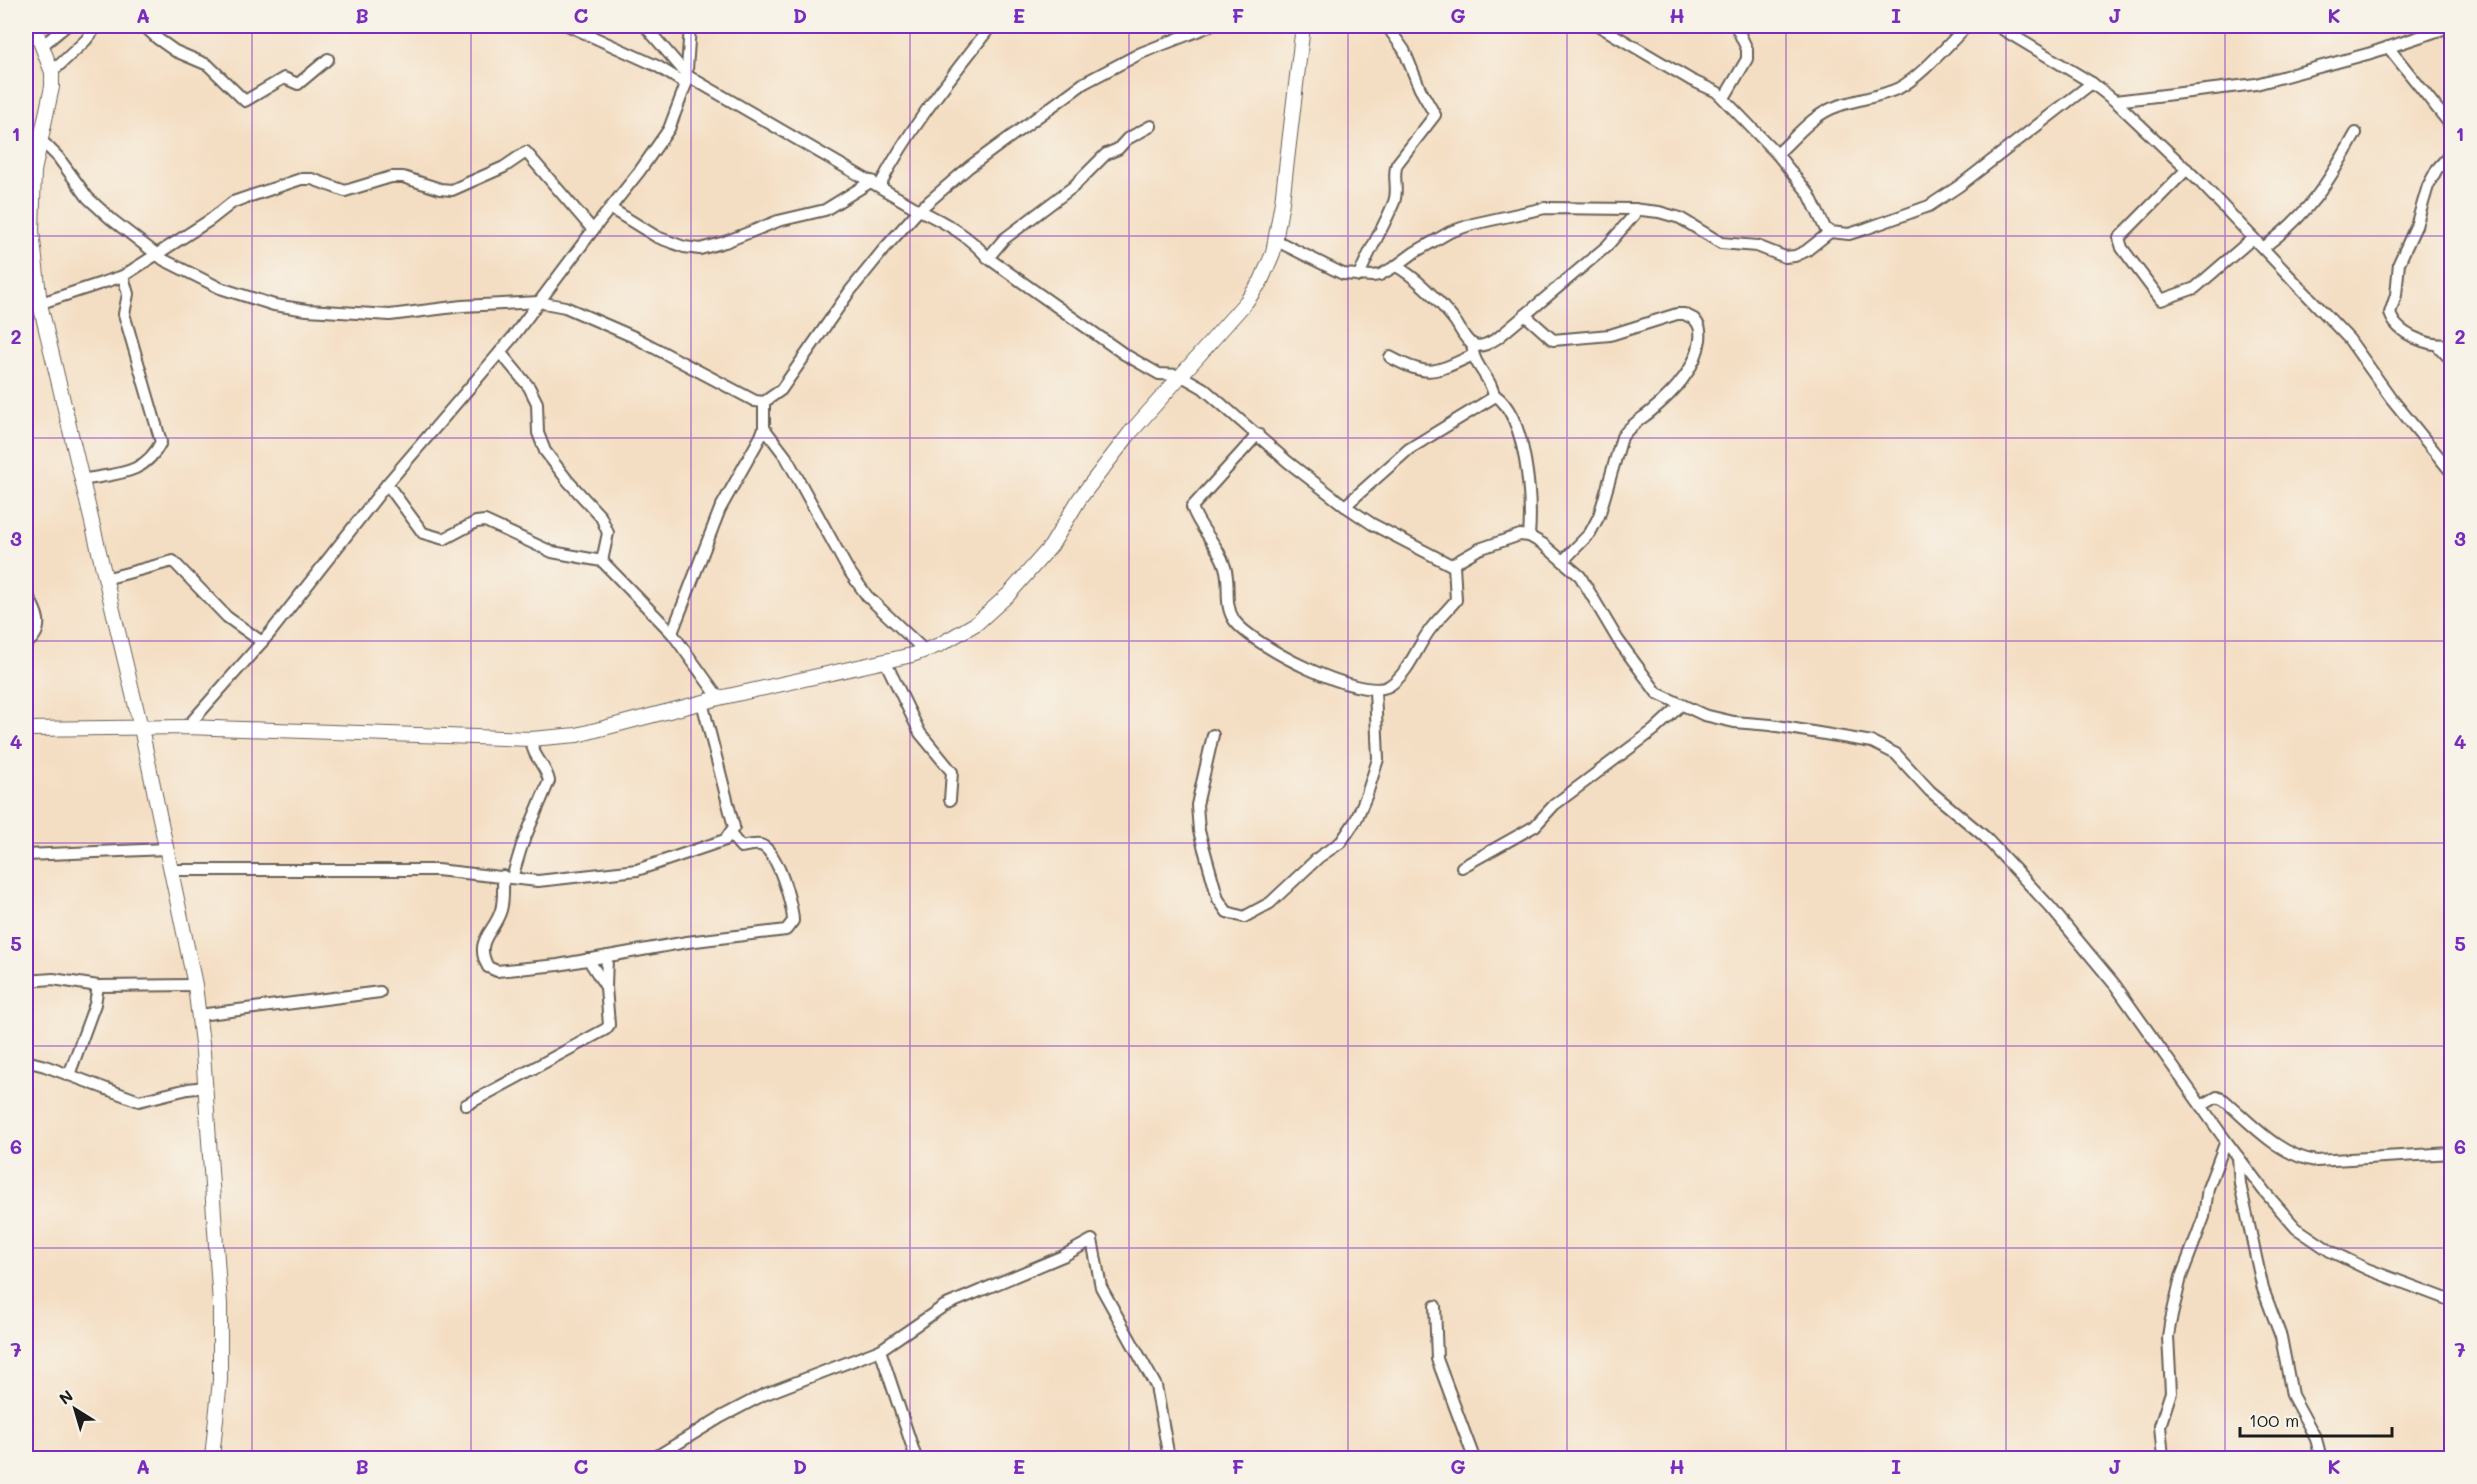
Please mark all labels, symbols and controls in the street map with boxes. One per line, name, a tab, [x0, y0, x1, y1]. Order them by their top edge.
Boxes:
text: A	[136, 2, 150, 28]
text: B	[355, 2, 369, 28]
text: C	[574, 2, 589, 28]
text: D	[793, 2, 807, 28]
text: E	[1013, 2, 1025, 28]
text: F	[1232, 2, 1245, 28]
text: G	[1450, 2, 1466, 28]
text: H	[1669, 2, 1685, 28]
text: I	[1891, 2, 1901, 28]
text: J	[2108, 2, 2122, 28]
text: K	[2327, 2, 2341, 28]
text: 1	[12, 120, 20, 146]
text: 1	[2456, 120, 2464, 146]
text: 2	[10, 323, 22, 349]
text: 2	[2454, 323, 2466, 349]
text: 3	[10, 525, 22, 551]
text: 3	[2454, 525, 2466, 551]
text: 4	[10, 728, 23, 754]
text: 4	[2454, 728, 2467, 754]
text: 5	[10, 930, 22, 956]
text: 5	[2454, 930, 2466, 956]
text: 6	[10, 1133, 22, 1159]
text: 6	[2454, 1133, 2466, 1159]
text: 7	[10, 1336, 22, 1362]
text: 7	[2454, 1336, 2466, 1362]
north arrow	[45, 1379, 105, 1439]
text: N	[54, 1385, 77, 1409]
scale bar	[2240, 1400, 2392, 1438]
text: 100 m	[2249, 1408, 2299, 1432]
text: A	[136, 1453, 150, 1479]
text: B	[355, 1453, 369, 1479]
text: C	[574, 1453, 589, 1479]
text: D	[793, 1453, 807, 1479]
text: E	[1013, 1453, 1025, 1479]
text: F	[1232, 1453, 1245, 1479]
text: G	[1450, 1453, 1466, 1479]
text: H	[1669, 1453, 1685, 1479]
text: I	[1891, 1453, 1901, 1479]
text: J	[2108, 1453, 2122, 1479]
text: K	[2327, 1453, 2341, 1479]

